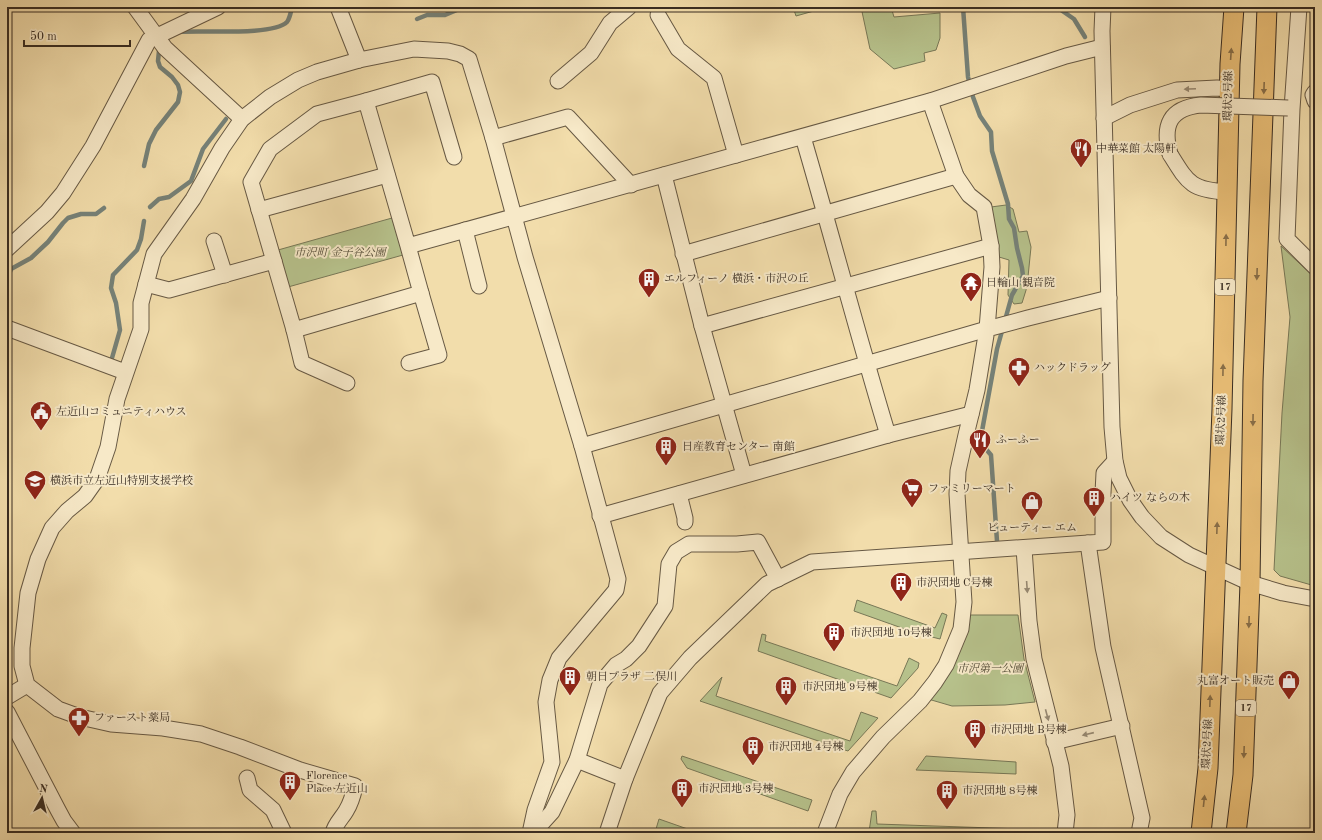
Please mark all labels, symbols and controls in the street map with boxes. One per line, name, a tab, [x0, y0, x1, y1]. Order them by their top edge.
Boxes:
scale bar	[24, 22, 130, 48]
text: 50 m	[30, 30, 57, 43]
one-way arrow	[1227, 48, 1234, 60]
street label: 環状2号線	[1221, 71, 1235, 121]
one-way arrow	[1260, 82, 1267, 94]
one-way arrow	[1183, 86, 1196, 92]
restaurant icon: 中華菜館 太陽軒	[1068, 136, 1094, 169]
place label: 中華菜館 太陽軒	[1096, 142, 1176, 155]
one-way arrow	[1223, 233, 1229, 246]
park label: 市沢町 金子谷公園	[294, 246, 388, 259]
building icon: エルフィーノ 横浜・市沢の丘	[636, 266, 662, 299]
one-way arrow	[1254, 268, 1260, 281]
temple icon: 日輪山 観音院	[958, 270, 984, 303]
place label: エルフィーノ 横浜・市沢の丘	[664, 272, 809, 285]
place label: 日輪山 観音院	[986, 276, 1055, 289]
road number: 17	[1215, 279, 1235, 295]
pharmacy icon: ハックドラッグ	[1006, 355, 1032, 388]
place label: ハックドラッグ	[1034, 361, 1111, 374]
one-way arrow	[1220, 363, 1226, 376]
street label: 環状2号線	[1214, 395, 1228, 445]
public building icon: 左近山コミュニティハウス	[28, 399, 54, 432]
place label: 左近山コミュニティハウス	[56, 405, 187, 418]
one-way arrow	[1250, 414, 1256, 427]
restaurant icon: ふーふー	[967, 427, 993, 460]
building icon: 日産教育センター 南館	[653, 434, 679, 467]
place label: ふーふー	[996, 434, 1040, 446]
place label: 日産教育センター 南館	[682, 440, 795, 453]
school or university icon: 横浜市立左近山特別支援学校	[22, 468, 48, 501]
place label: 横浜市立左近山特別支援学校	[50, 474, 193, 487]
supermarket icon: ファミリーマート	[899, 476, 925, 509]
place label: ファミリーマート	[928, 483, 1016, 495]
building icon: ハイツ ならの木	[1081, 485, 1107, 518]
shop icon: ビューティー エム	[1019, 489, 1045, 522]
place label: ハイツ ならの木	[1110, 491, 1190, 504]
place label: ビューティー エム	[987, 522, 1077, 534]
one-way arrow	[1214, 522, 1221, 534]
building icon: 市沢団地 C号棟	[888, 570, 914, 603]
place label: 市沢団地 C号棟	[916, 576, 992, 589]
one-way arrow	[1024, 581, 1031, 593]
one-way arrow	[1245, 616, 1252, 628]
building icon: 市沢団地 10号棟	[821, 620, 847, 653]
place label: 市沢団地 10号棟	[850, 626, 932, 639]
park label: 市沢第一公園	[957, 662, 1025, 675]
building icon: 朝日プラザ 二俣川	[557, 664, 583, 697]
shop icon: 丸富オート販売	[1276, 668, 1302, 701]
place label: 朝日プラザ 二俣川	[586, 670, 677, 683]
building icon: 市沢団地 9号棟	[773, 674, 799, 707]
place label: 丸富オート販売	[1197, 674, 1274, 687]
place label: 市沢団地 9号棟	[802, 680, 877, 693]
one-way arrow	[1207, 695, 1214, 707]
road number: 17	[1236, 700, 1256, 716]
pharmacy icon: ファースト薬局	[66, 705, 92, 738]
one-way arrow	[1044, 709, 1050, 721]
place label: ファースト薬局	[94, 711, 170, 724]
building icon: 市沢団地 B号棟	[962, 717, 988, 750]
street label: 環状2号線	[1199, 718, 1215, 769]
place label: 市沢団地 B号棟	[990, 723, 1067, 736]
one-way arrow	[1082, 732, 1094, 738]
building icon: 市沢団地 4号棟	[740, 734, 766, 767]
place label: 市沢団地 4号棟	[768, 740, 843, 753]
one-way arrow	[1241, 746, 1247, 759]
building icon: Florence Place 左近山	[277, 769, 303, 802]
place label: Florence Place 左近山	[306, 771, 368, 795]
building icon: 市沢団地 3号棟	[669, 776, 695, 809]
north arrow	[22, 778, 62, 818]
building icon: 市沢団地 8号棟	[934, 778, 960, 811]
place label: 市沢団地 3号棟	[698, 782, 773, 795]
text: N	[38, 784, 49, 796]
place label: 市沢団地 8号棟	[962, 784, 1037, 797]
one-way arrow	[1201, 795, 1208, 807]

